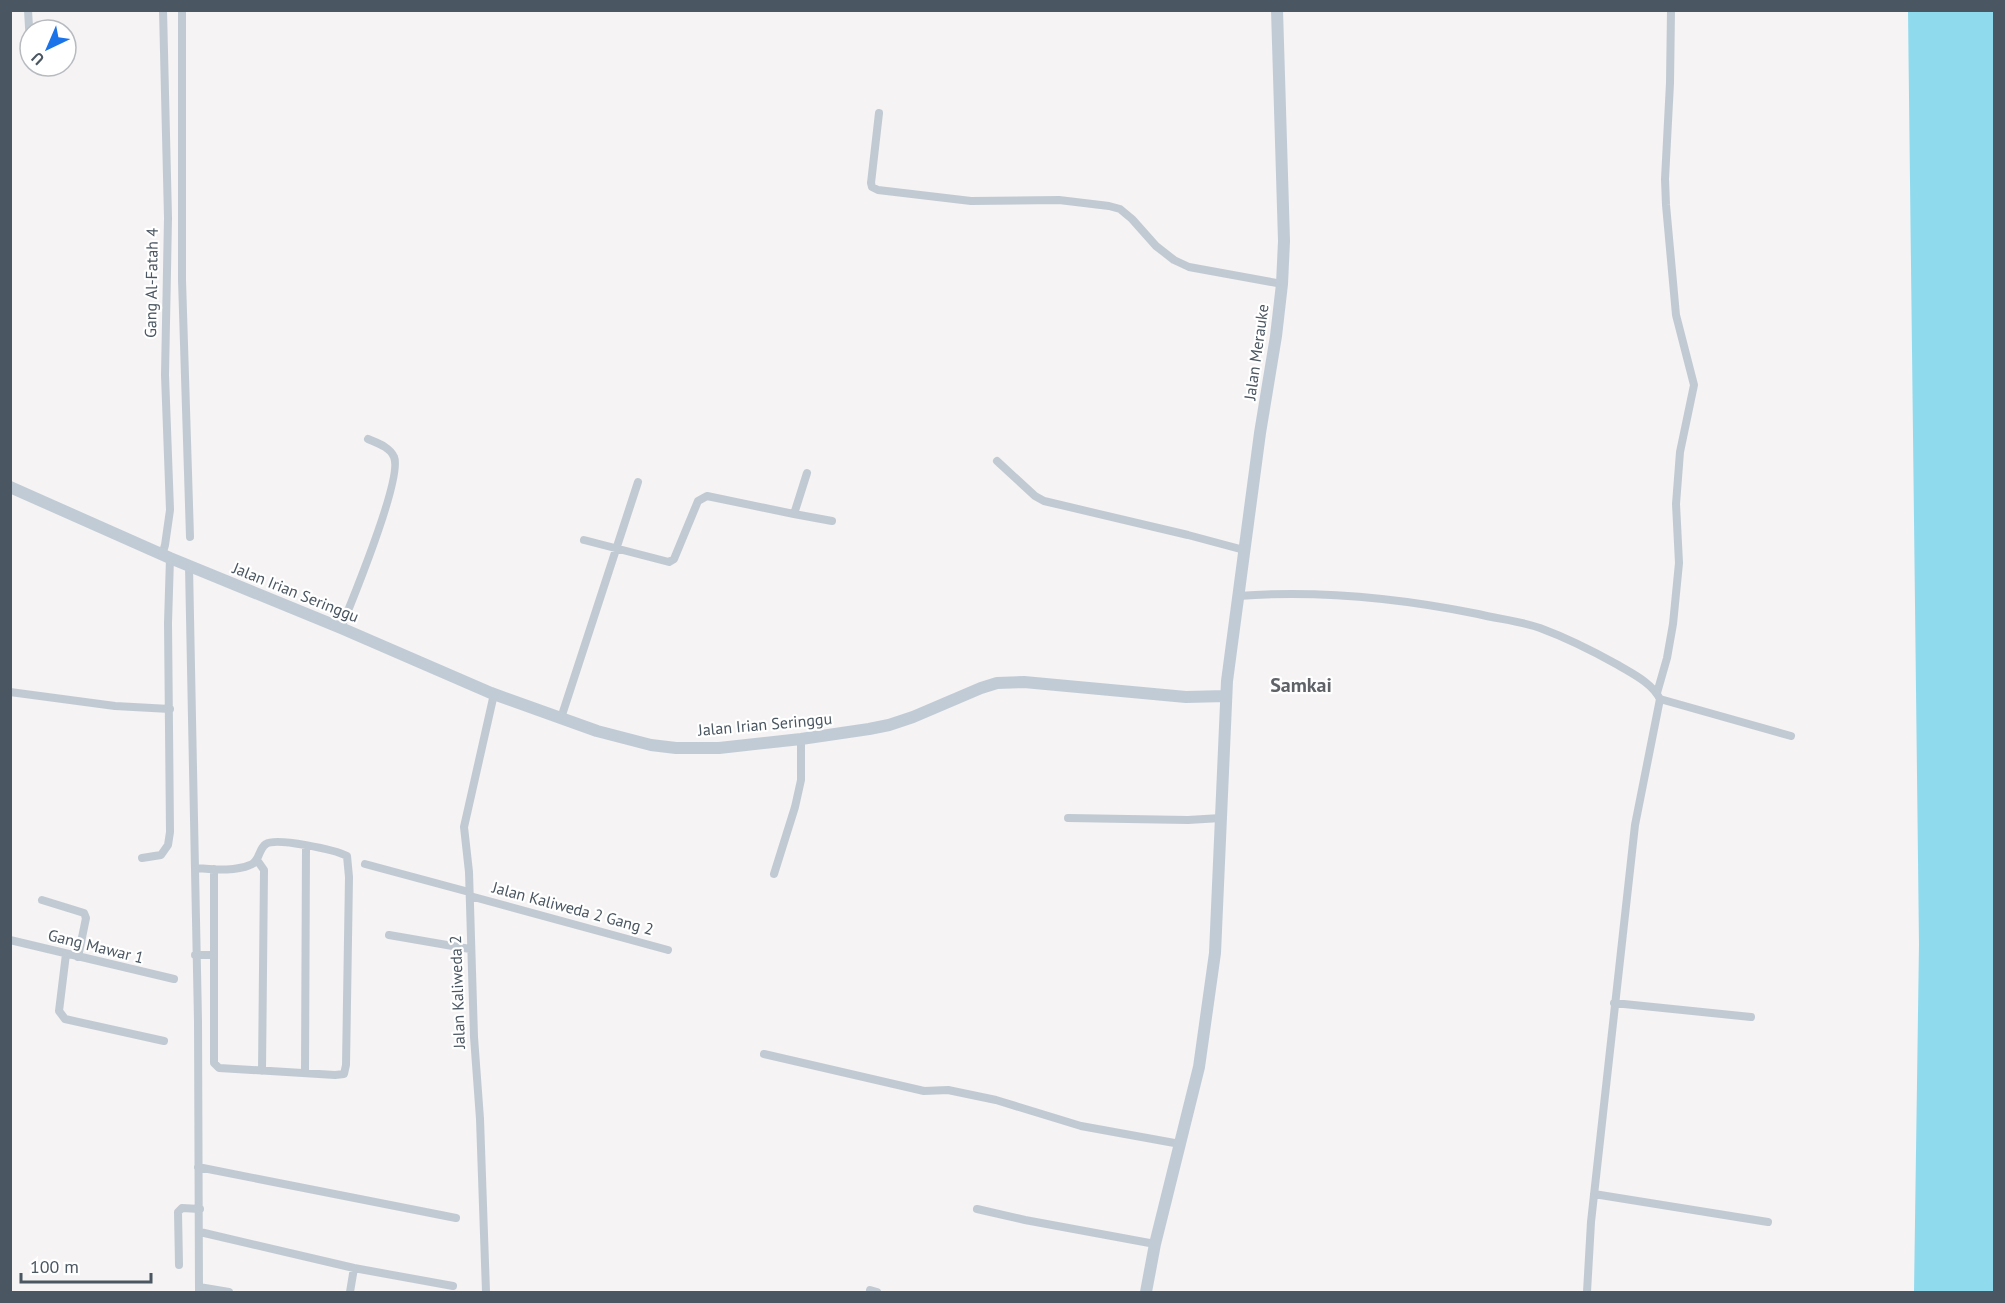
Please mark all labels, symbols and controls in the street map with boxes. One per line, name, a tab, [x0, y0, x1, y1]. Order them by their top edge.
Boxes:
north arrow	[18, 18, 78, 78]
text: U	[27, 48, 48, 69]
street label: Gang Al-Fatah 4	[140, 228, 162, 338]
street label: Jalan Merauke	[1239, 303, 1273, 402]
street label: Jalan Irian Seringgu	[229, 557, 362, 626]
district label: Samkai	[1270, 672, 1332, 698]
street label: Jalan Irian Seringgu	[696, 708, 833, 740]
street label: Jalan Kaliweda 2 Gang 2	[489, 877, 656, 939]
street label: Gang Mawar 1	[46, 924, 146, 968]
street label: Jalan Kaliweda 2	[445, 935, 469, 1050]
scale bar	[21, 1246, 152, 1284]
text: 100 m	[30, 1255, 79, 1278]

